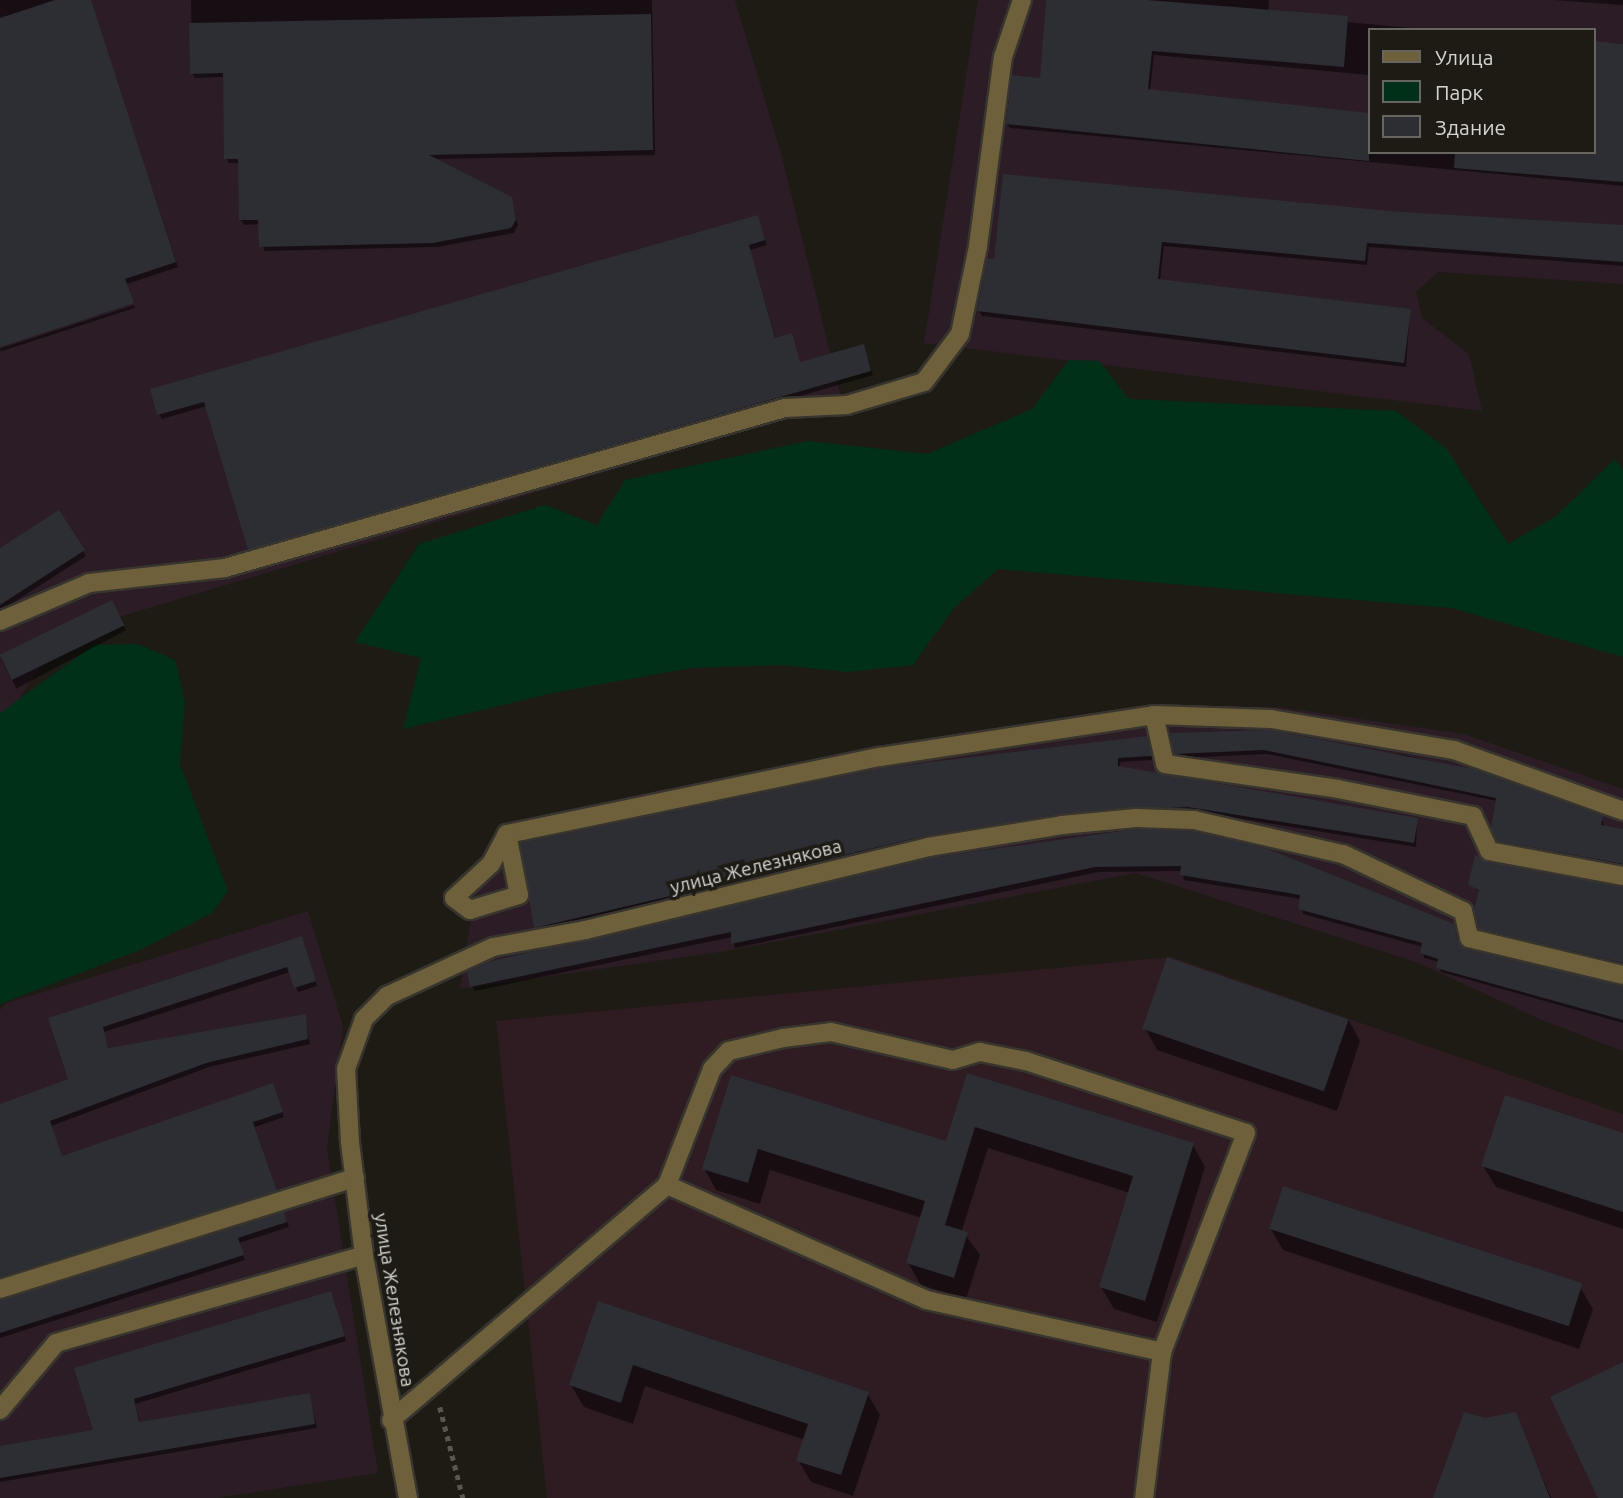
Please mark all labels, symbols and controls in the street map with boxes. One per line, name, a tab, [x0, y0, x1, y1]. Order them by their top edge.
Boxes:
legend	[1368, 28, 1595, 154]
text: Улица	[1435, 45, 1493, 69]
text: Парк	[1435, 80, 1483, 104]
text: Здание	[1435, 115, 1506, 139]
street label: улица Железнякова	[668, 835, 844, 899]
street label: улица Железнякова	[369, 1211, 419, 1389]

